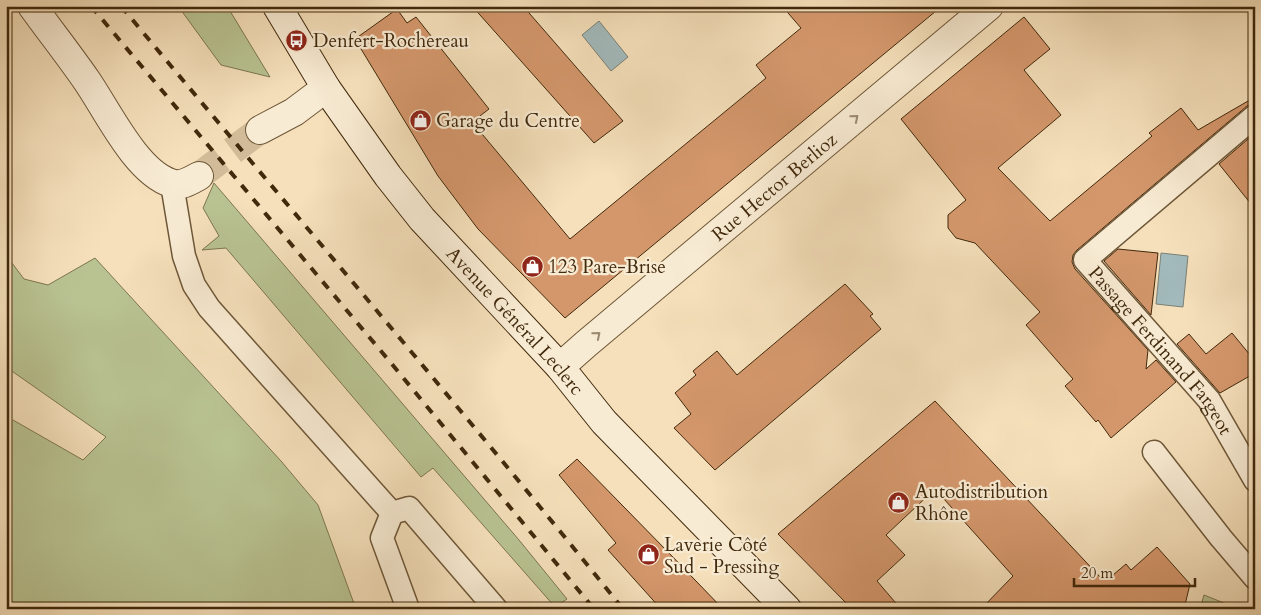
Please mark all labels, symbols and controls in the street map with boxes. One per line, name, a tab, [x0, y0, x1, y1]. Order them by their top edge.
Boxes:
bus stop icon: Denfert-Rochereau	[285, 28, 309, 52]
place label: Denfert-Rochereau	[313, 28, 469, 54]
shop icon: Garage du Centre	[408, 108, 432, 132]
place label: Garage du Centre	[436, 108, 580, 134]
one-way arrow	[850, 115, 859, 124]
street label: Rue Hector Berlioz	[706, 127, 843, 247]
street label: Avenue Général Leclerc	[440, 241, 590, 401]
shop icon: 123 Pare-Brise	[520, 254, 544, 278]
place label: 123 Pare-Brise	[548, 254, 666, 280]
street label: Passage Ferdinand Fargeot	[1082, 261, 1238, 440]
one-way arrow	[591, 332, 600, 341]
place label: Autodistribution Rhône	[915, 479, 1049, 527]
shop icon: Autodistribution Rhône	[887, 490, 911, 514]
place label: Laverie Côté Sud - Pressing	[664, 532, 779, 580]
shop icon: Laverie Côté Sud - Pressing	[636, 543, 660, 567]
scale bar	[1074, 555, 1195, 587]
text: 20 m	[1081, 563, 1113, 583]

